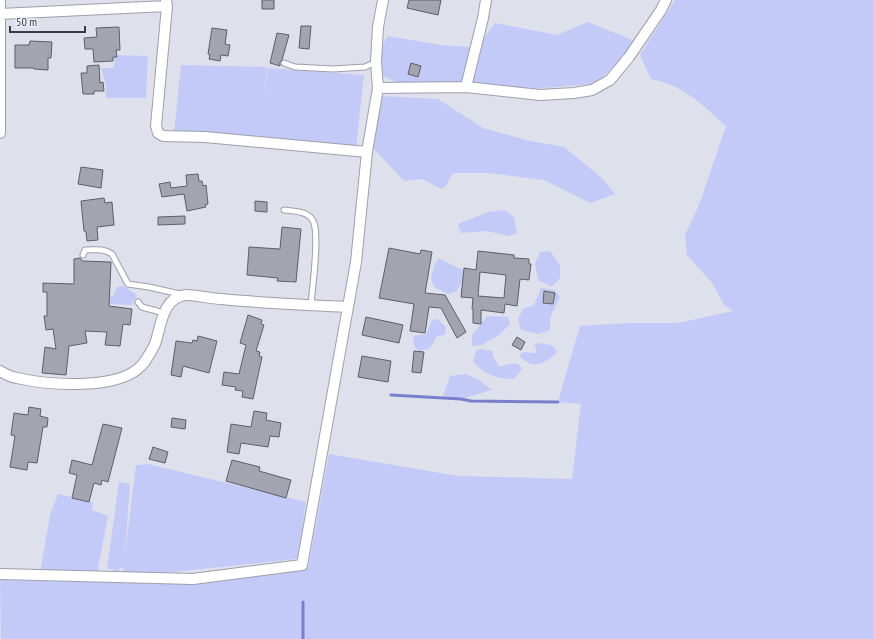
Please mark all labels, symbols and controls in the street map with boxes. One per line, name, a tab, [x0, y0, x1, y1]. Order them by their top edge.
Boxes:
scale bar	[10, 8, 85, 34]
text: 50 m	[16, 14, 37, 29]

